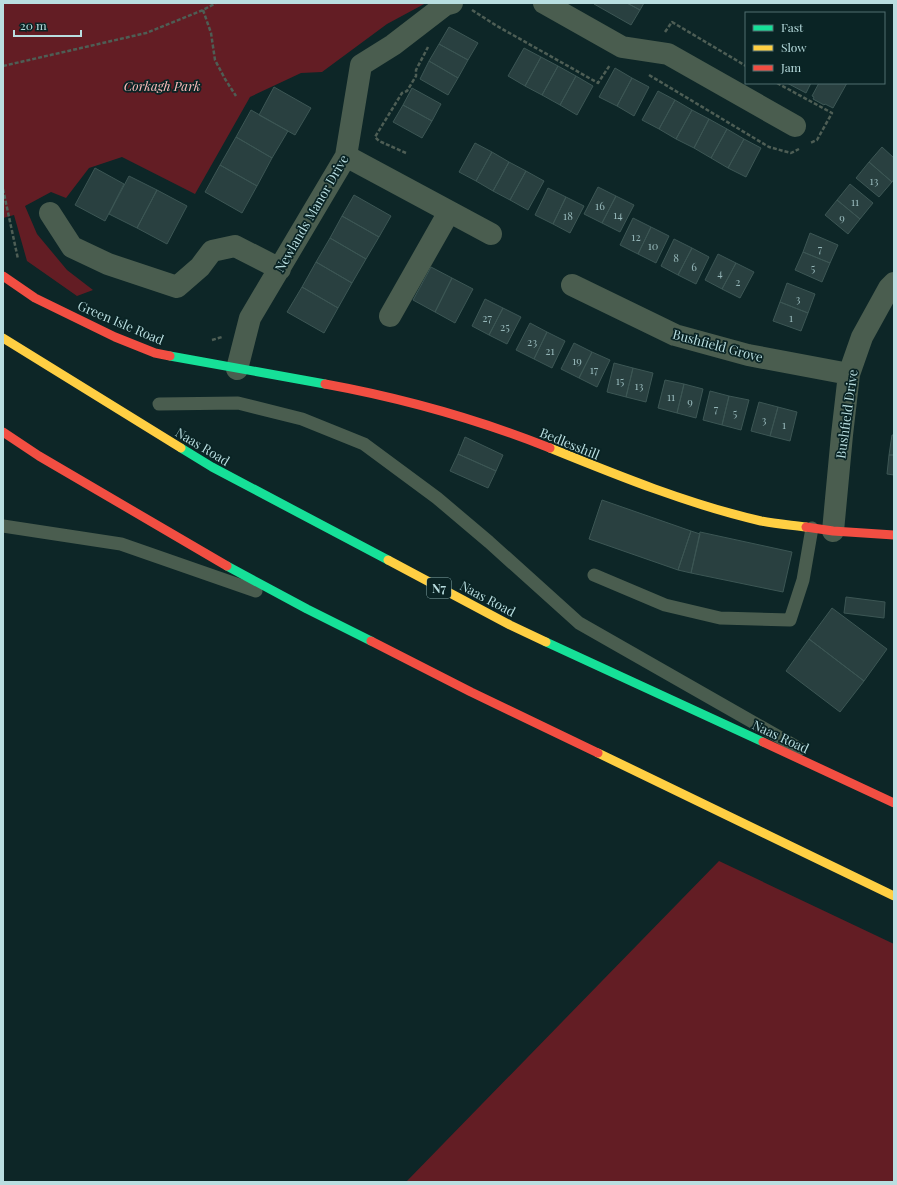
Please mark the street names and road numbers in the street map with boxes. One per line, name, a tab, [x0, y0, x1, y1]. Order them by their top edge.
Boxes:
street label: Newlands Manor Drive	[270, 151, 352, 275]
street label: Green Isle Road	[75, 296, 167, 348]
street label: Bushfield Grove	[671, 325, 765, 365]
street label: Bushfield Drive	[831, 368, 861, 460]
street label: Naas Road	[173, 423, 234, 469]
street label: Bedlesshill	[538, 423, 603, 463]
street label: Naas Road	[457, 576, 519, 620]
road number: N7	[427, 578, 451, 598]
street label: Naas Road	[750, 716, 812, 757]

